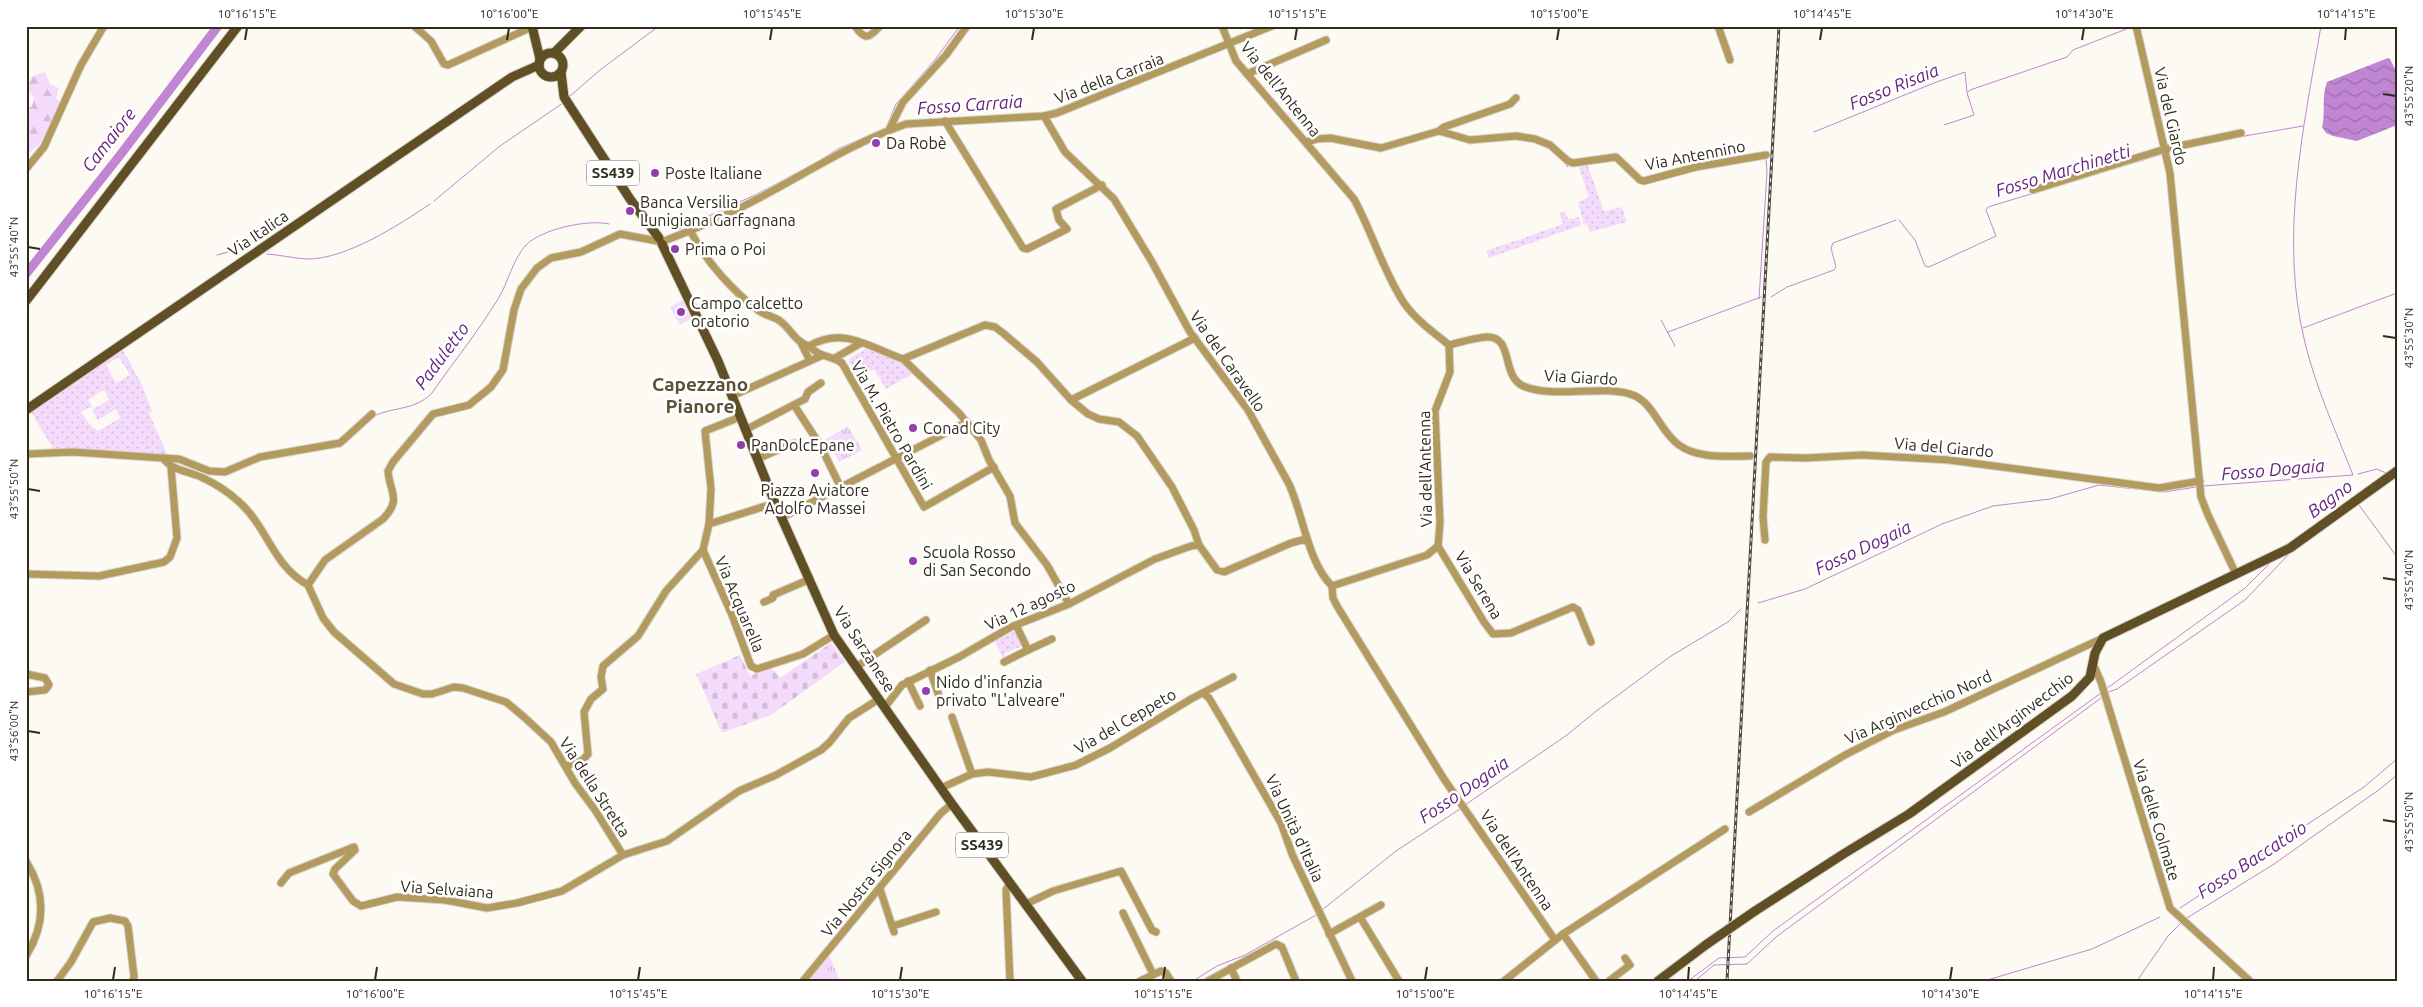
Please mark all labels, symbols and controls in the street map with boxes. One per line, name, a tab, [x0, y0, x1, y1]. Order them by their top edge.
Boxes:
text: 10°16'15"E	[218, 7, 277, 20]
text: 10°16'00"E	[480, 7, 539, 20]
text: 10°15'45"E	[743, 7, 802, 20]
text: 10°15'30"E	[1005, 7, 1064, 20]
text: 10°15'15"E	[1268, 7, 1327, 20]
text: 10°15'00"E	[1530, 7, 1589, 20]
text: 10°14'45"E	[1793, 7, 1852, 20]
text: 10°14'30"E	[2055, 7, 2114, 20]
text: 10°14'15"E	[2317, 7, 2376, 20]
street label: Via dell'Antenna	[1237, 38, 1325, 140]
street label: Via della Carraia	[1052, 49, 1166, 107]
water label: Fosso Risaia	[1846, 59, 1942, 113]
street label: Via del Giardo	[2151, 65, 2191, 167]
text: 43°55'20"N	[2402, 66, 2415, 126]
water label: Fosso Carraia	[916, 90, 1024, 118]
water label: Camaiore	[77, 104, 139, 175]
place label: Da Robè	[886, 134, 947, 152]
street label: Via Antennino	[1643, 136, 1747, 174]
marker: Da Robè	[870, 137, 882, 149]
water label: Fosso Marchinetti	[1993, 140, 2133, 200]
road number: SS439	[587, 160, 639, 186]
place label: Poste Italiane	[665, 164, 762, 182]
marker: Poste Italiane	[649, 167, 661, 179]
place label: Banca Versilia Lunigiana Garfagnana	[640, 193, 796, 229]
marker: Banca Versilia Lunigiana Garfagnana	[624, 205, 636, 217]
street label: Via Italica	[224, 206, 292, 260]
text: 43°55'40"N	[7, 217, 20, 277]
place label: Prima o Poi	[685, 240, 766, 258]
marker: Prima o Poi	[669, 243, 681, 255]
place label: Campo calcetto oratorio	[691, 294, 803, 330]
marker: Campo calcetto oratorio	[675, 306, 687, 318]
street label: Via del Caravello	[1186, 307, 1270, 415]
text: 43°55'30"N	[2402, 308, 2415, 368]
water label: Paduletto	[410, 318, 473, 392]
street label: Via M. Pietro Pardini	[848, 357, 936, 493]
street label: Via Giardo	[1544, 366, 1618, 388]
district label: Capezzano Pianore	[652, 373, 748, 417]
street label: Via dell'Antenna	[1415, 410, 1435, 528]
place label: Conad City	[923, 419, 1001, 437]
marker: Conad City	[907, 422, 919, 434]
street label: Via del Giardo	[1893, 434, 1995, 460]
place label: PanDolcEpane	[751, 436, 855, 454]
marker: PanDolcEpane	[735, 439, 747, 451]
water label: Fosso Dogaia	[2220, 454, 2326, 483]
text: 43°55'50"N	[7, 459, 20, 519]
marker: Piazza Aviatore Adolfo Massei	[809, 467, 821, 479]
water label: Bagno	[2303, 475, 2356, 521]
place label: Piazza Aviatore Adolfo Massei	[761, 481, 869, 517]
water label: Fosso Dogaia	[1811, 516, 1914, 578]
place label: Scuola Rosso di San Secondo	[923, 543, 1031, 579]
street label: Via Serena	[1452, 548, 1506, 622]
text: 43°55'40"N	[2402, 550, 2415, 610]
street label: Via Acquarella	[712, 553, 768, 655]
marker: Scuola Rosso di San Secondo	[907, 555, 919, 567]
street label: Via 12 agosto	[982, 576, 1078, 634]
street label: Via Sarzanese	[831, 603, 899, 695]
street label: Via Arginvecchio Nord	[1842, 666, 1994, 748]
street label: Via dell'Arginvecchio	[1947, 668, 2077, 772]
place label: Nido d'infanzia privato "L'alveare"	[936, 673, 1066, 709]
marker: Nido d'infanzia privato "L'alveare"	[920, 685, 932, 697]
street label: Via del Ceppeto	[1071, 685, 1179, 757]
text: 43°56'00"N	[7, 701, 20, 761]
street label: Via della Stretta	[556, 734, 634, 840]
water label: Fosso Dogaia	[1415, 752, 1512, 827]
street label: Via delle Colmate	[2130, 757, 2184, 883]
street label: Via Unità d'Italia	[1262, 771, 1328, 885]
text: 43°55'50"N	[2402, 792, 2415, 852]
street label: Via dell'Antenna	[1477, 806, 1557, 914]
water label: Fosso Baccatoio	[2193, 816, 2310, 902]
street label: Via Nostra Signora	[817, 826, 915, 940]
road number: SS439	[956, 832, 1008, 858]
street label: Via Selvaiana	[400, 877, 494, 901]
text: 10°16'15"E	[84, 987, 143, 1000]
text: 10°16'00"E	[346, 987, 405, 1000]
text: 10°15'45"E	[609, 987, 668, 1000]
text: 10°15'30"E	[871, 987, 930, 1000]
text: 10°15'15"E	[1134, 987, 1193, 1000]
text: 10°15'00"E	[1396, 987, 1455, 1000]
text: 10°14'45"E	[1659, 987, 1718, 1000]
text: 10°14'30"E	[1921, 987, 1980, 1000]
text: 10°14'15"E	[2184, 987, 2243, 1000]

